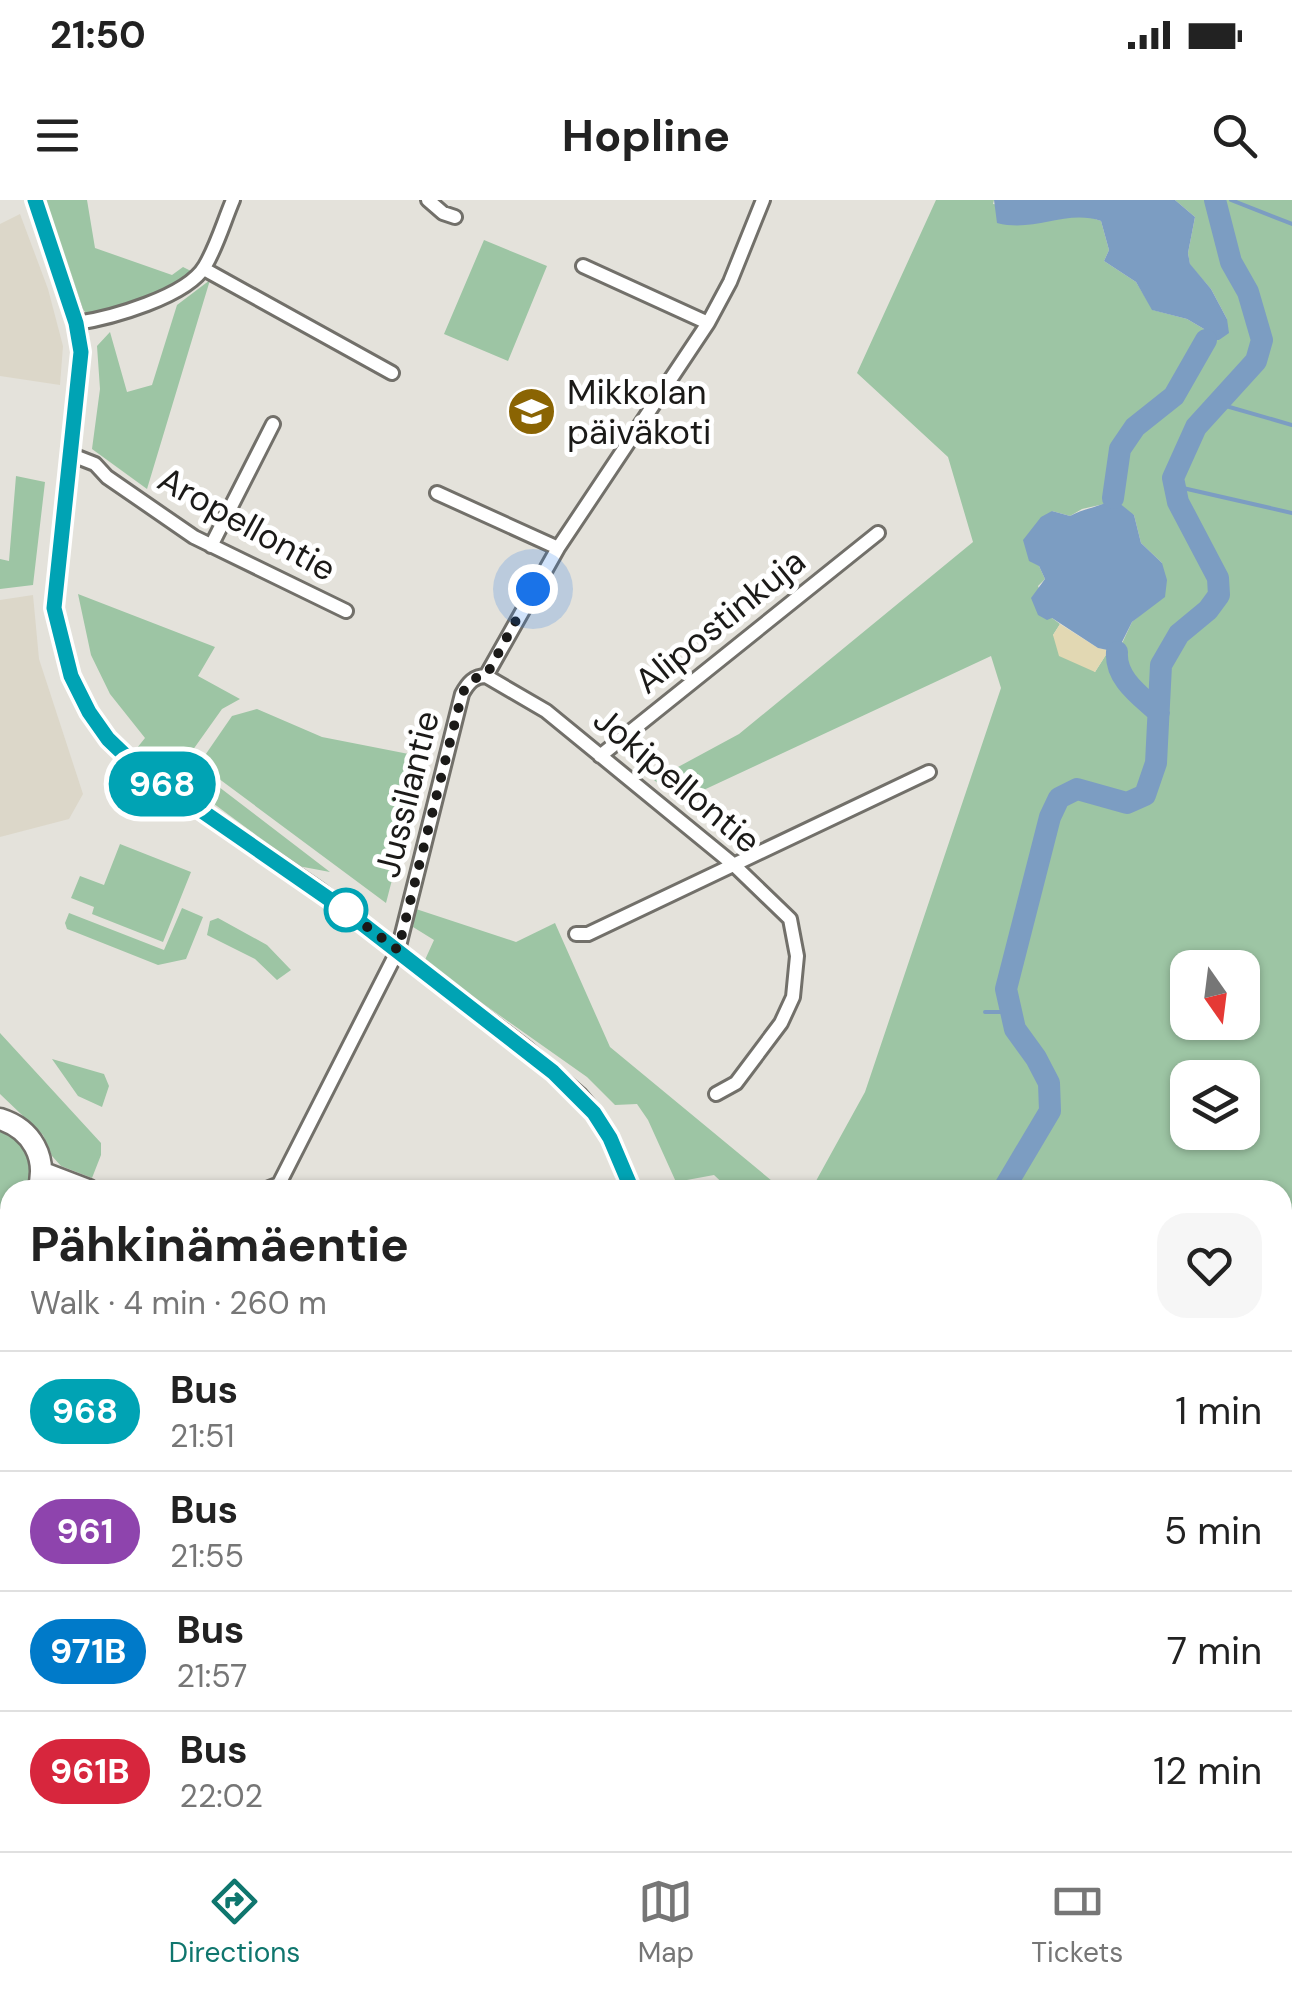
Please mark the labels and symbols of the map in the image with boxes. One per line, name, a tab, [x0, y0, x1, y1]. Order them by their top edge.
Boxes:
place label: Mikkolan päiväkoti	[567, 369, 712, 455]
school or university icon: Mikkolan päiväkoti	[506, 386, 558, 438]
street label: Aropellontie	[150, 456, 344, 592]
street label: Alipostinkuja	[625, 538, 815, 704]
your location	[508, 564, 558, 614]
street label: Jokipellontie	[584, 697, 770, 863]
street label: Jussilantie	[364, 706, 450, 882]
line badge: 968	[104, 752, 220, 816]
unlabelled marker	[325, 889, 367, 931]
north arrow	[1170, 950, 1260, 1040]

